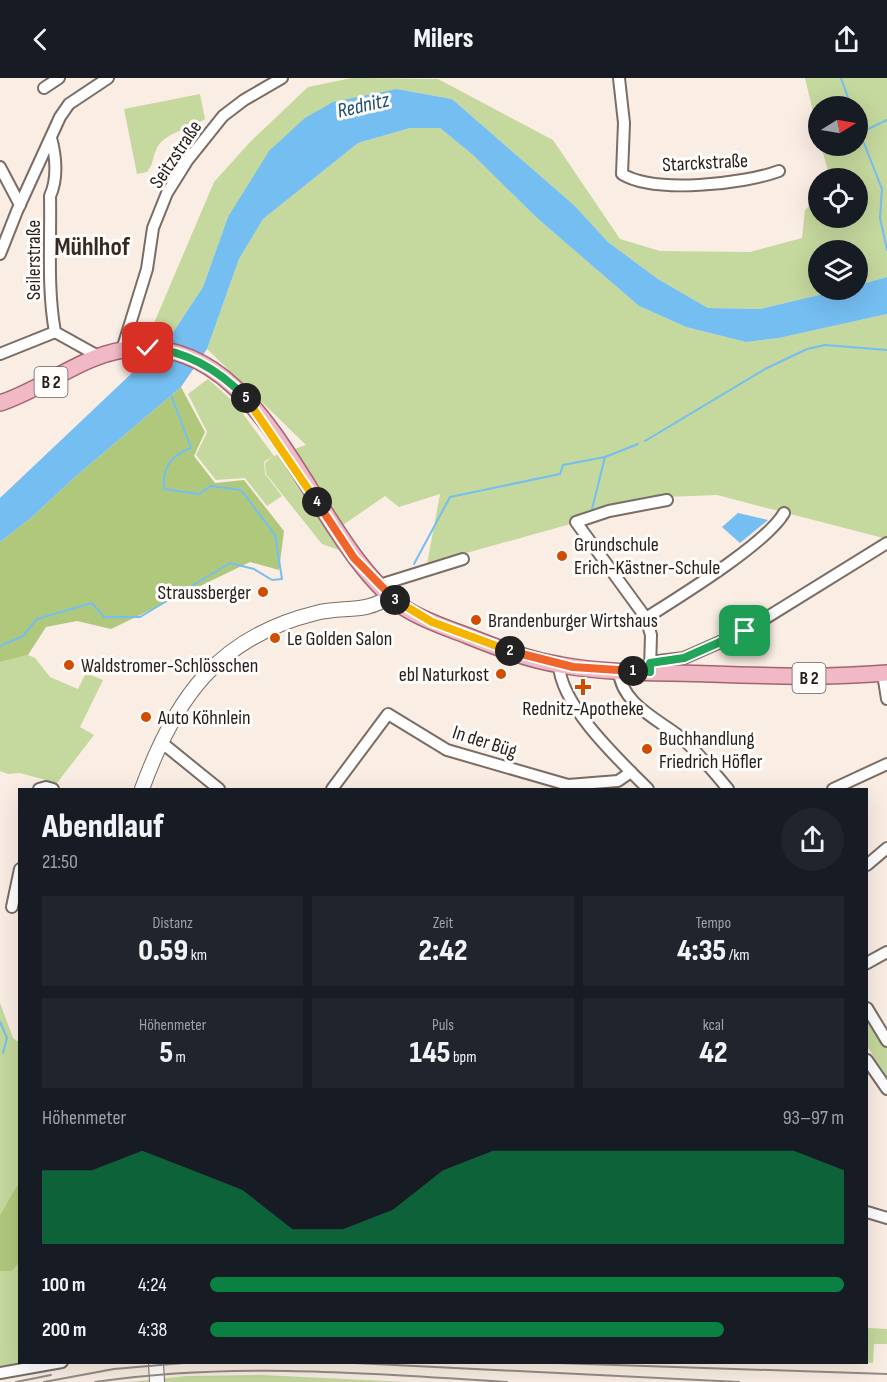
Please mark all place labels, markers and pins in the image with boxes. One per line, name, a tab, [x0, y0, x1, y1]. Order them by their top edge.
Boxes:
pin	[122, 322, 173, 373]
pin: 5	[231, 383, 261, 413]
pin: 4	[302, 487, 332, 517]
place label: Grundschule Erich-Kästner-Schule	[574, 533, 720, 580]
marker: Grundschule Erich-Kästner-Schule	[555, 549, 569, 563]
place label: Straussberger	[158, 581, 251, 605]
marker: Straussberger	[256, 585, 270, 599]
pin: 3	[380, 585, 410, 615]
pin	[719, 605, 770, 656]
place label: Brandenburger Wirtshaus	[488, 609, 658, 633]
marker: Brandenburger Wirtshaus	[469, 613, 483, 627]
place label: Le Golden Salon	[287, 627, 392, 651]
marker: Le Golden Salon	[268, 631, 282, 645]
pin: 2	[495, 636, 525, 666]
place label: Waldstromer-Schlösschen	[81, 654, 258, 678]
pin: 1	[618, 656, 648, 686]
marker: Waldstromer-Schlösschen	[62, 658, 76, 672]
place label: ebl Naturkost	[399, 663, 489, 687]
marker: ebl Naturkost	[494, 667, 508, 681]
marker: Rednitz-Apotheke	[576, 680, 590, 694]
place label: Rednitz-Apotheke	[522, 697, 644, 721]
place label: Auto Köhnlein	[157, 706, 251, 730]
marker: Auto Köhnlein	[139, 710, 153, 724]
place label: Buchhandlung Friedrich Höfler	[659, 727, 763, 774]
marker: Buchhandlung Friedrich Höfler	[640, 742, 654, 756]

